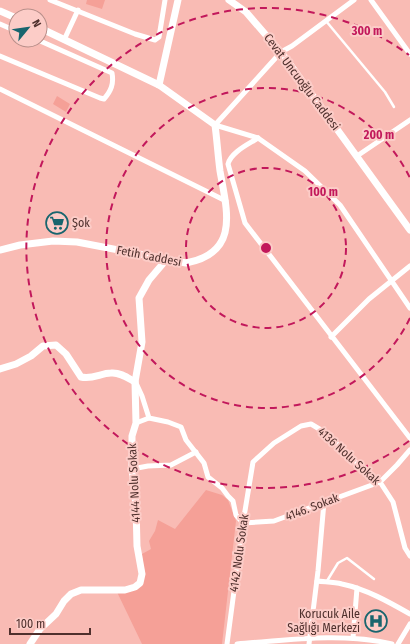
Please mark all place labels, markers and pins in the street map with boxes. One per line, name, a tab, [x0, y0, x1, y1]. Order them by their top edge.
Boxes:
supermarket icon: Şok	[44, 210, 70, 236]
place label: Şok	[72, 216, 90, 230]
centre of rings	[259, 241, 273, 255]
place label: Korucuk Aile Sağlığı Merkezi	[287, 607, 360, 635]
hospital icon: Korucuk Aile Sağlığı Merkezi	[363, 608, 389, 634]

